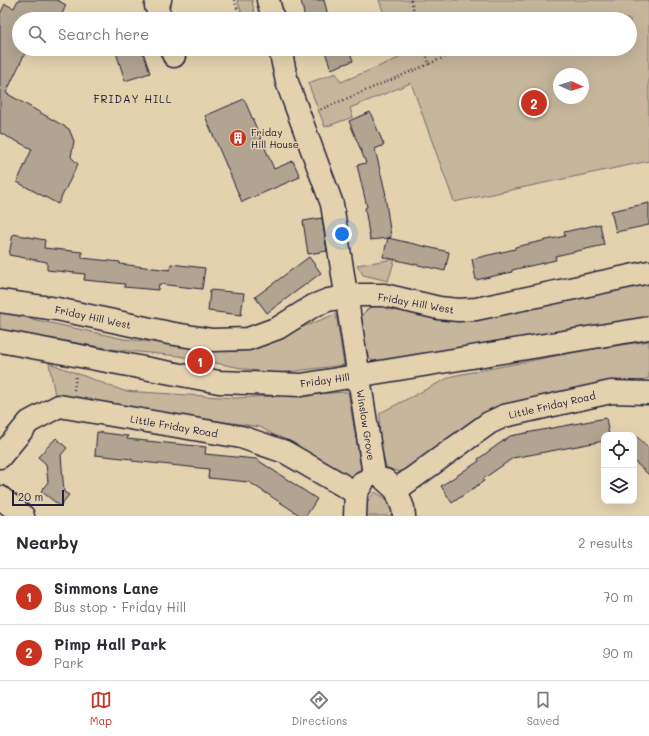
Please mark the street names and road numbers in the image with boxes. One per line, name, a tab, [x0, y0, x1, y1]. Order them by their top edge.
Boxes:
street label: Friday Hill West	[377, 289, 455, 317]
street label: Friday Hill West	[54, 302, 132, 332]
street label: Friday Hill	[299, 370, 351, 390]
street label: Little Friday Road	[507, 388, 597, 422]
street label: Winslow Grove	[353, 389, 379, 461]
street label: Little Friday Road	[129, 411, 219, 441]

